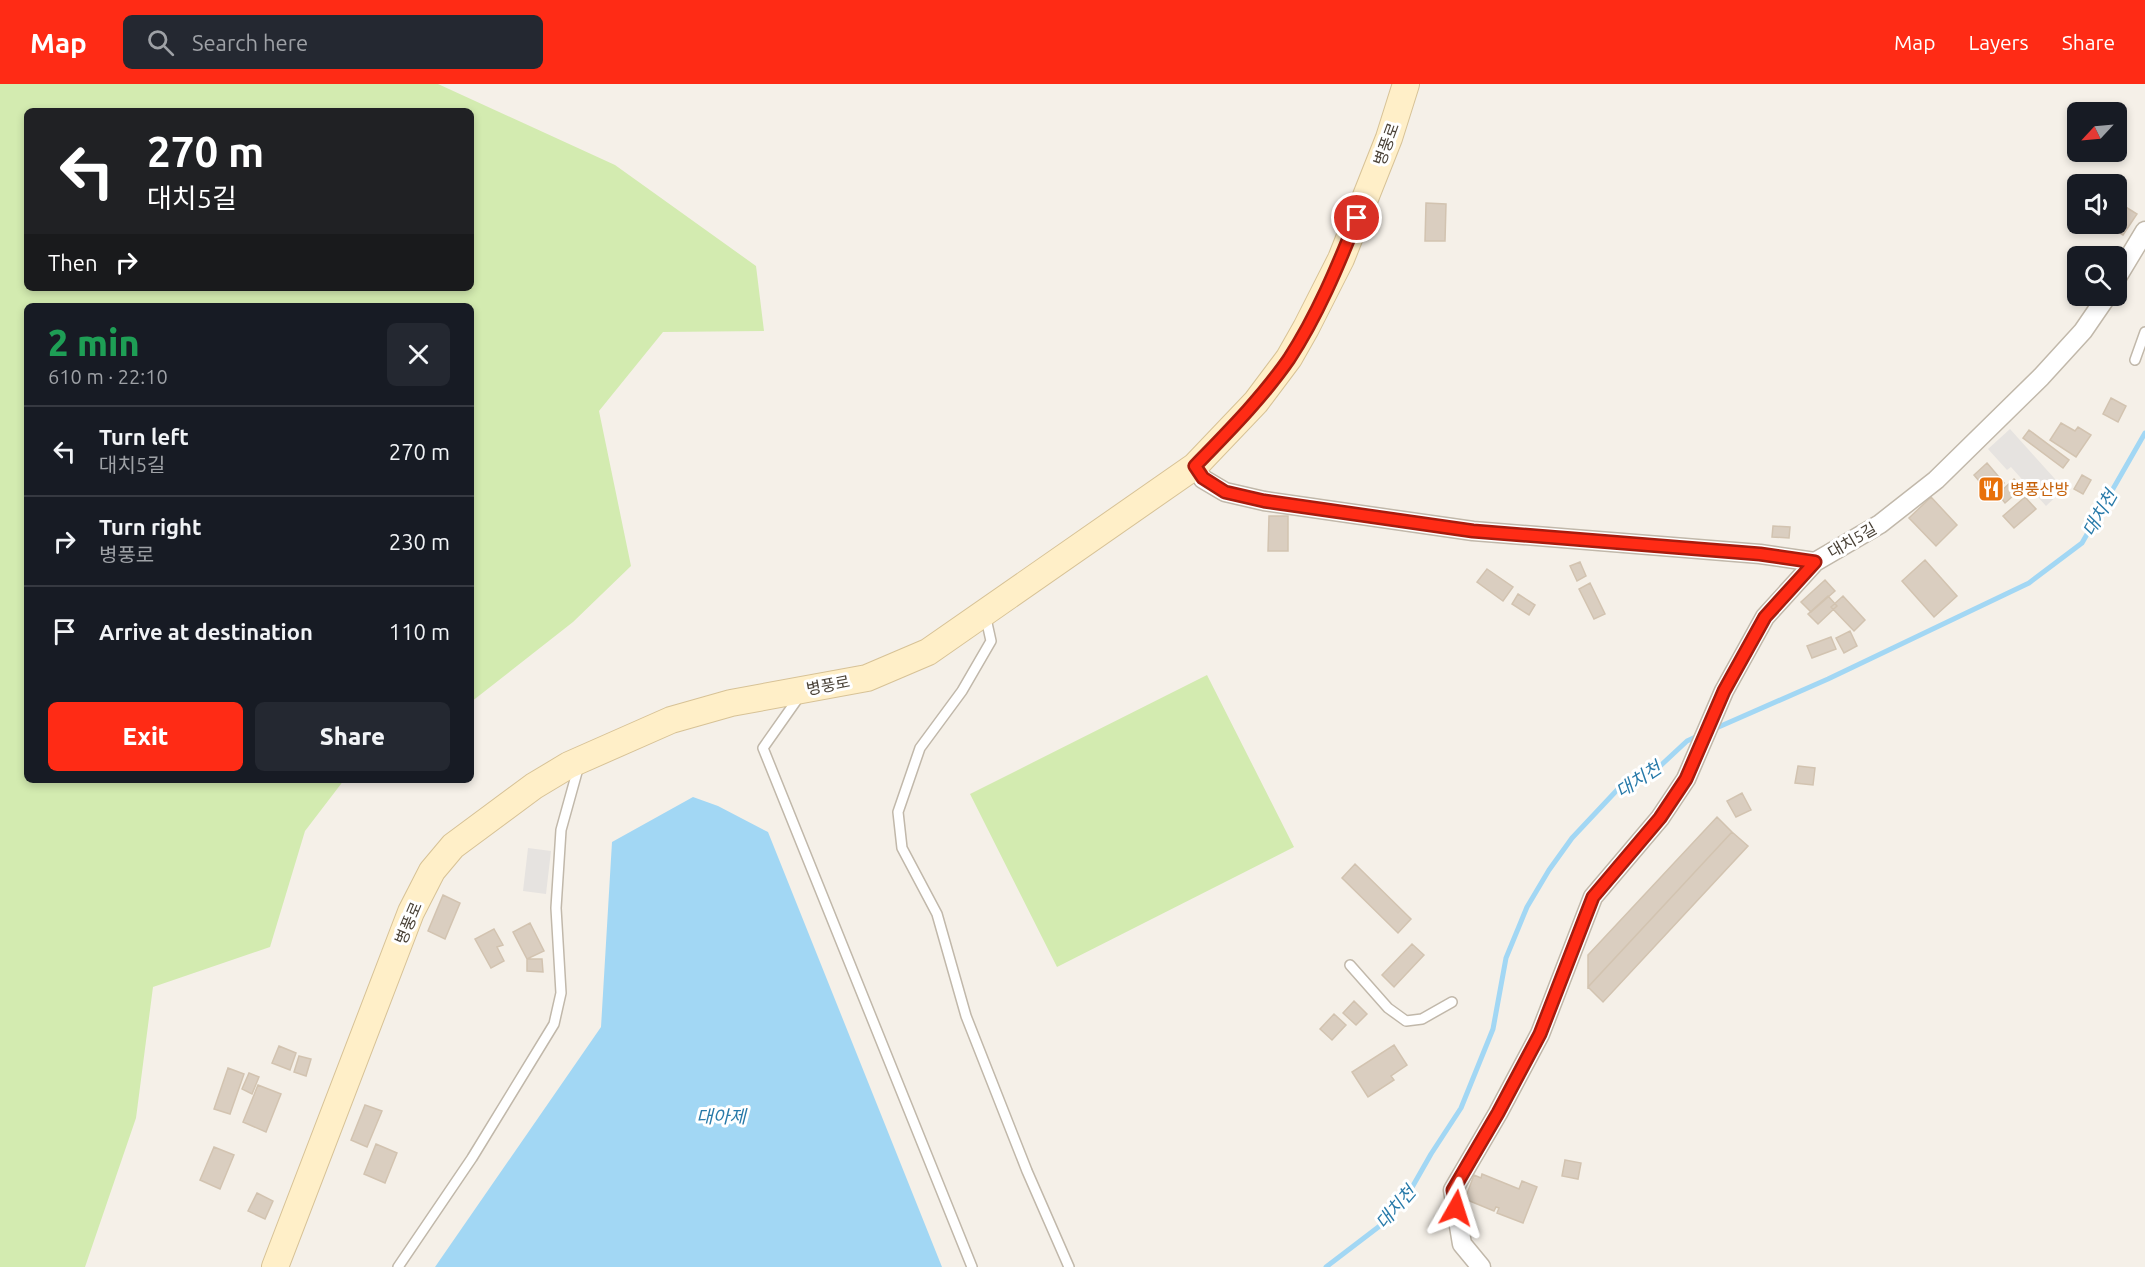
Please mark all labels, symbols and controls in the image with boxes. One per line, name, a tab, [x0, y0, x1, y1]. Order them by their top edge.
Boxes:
search box	[123, 15, 543, 69]
icon: search	[144, 26, 177, 59]
text: Map	[30, 27, 87, 58]
text: Search here	[192, 30, 308, 55]
text: Map	[1894, 30, 1935, 54]
text: Layers	[1968, 30, 2029, 54]
text: Share	[2062, 30, 2115, 54]
north arrow	[2067, 102, 2127, 162]
map controls	[2067, 102, 2127, 306]
street label: 병풍로	[1370, 120, 1402, 168]
text: 270 m	[147, 128, 264, 175]
icon: left	[48, 132, 126, 210]
button: sound	[2067, 174, 2127, 234]
text: 대치5길	[147, 183, 237, 213]
pin	[1331, 192, 1382, 243]
icon: arrive	[1340, 201, 1373, 234]
icon: right	[110, 246, 143, 279]
button: search	[2067, 246, 2127, 306]
text: Then	[48, 250, 98, 275]
text: 2 min	[48, 322, 140, 363]
button: close	[387, 323, 450, 386]
text: 610 m · 22:10	[48, 365, 168, 388]
text: Turn left	[99, 424, 189, 449]
icon: left	[48, 435, 81, 468]
text: 270 m	[389, 439, 450, 464]
text: 대치5길	[99, 453, 165, 476]
restaurant icon: 병풍산방	[1976, 474, 2006, 504]
place label: 병풍산방	[2010, 480, 2069, 498]
water label: 대치천	[2078, 484, 2121, 540]
text: Turn right	[99, 514, 201, 539]
street label: 대치5길	[1824, 519, 1880, 561]
icon: right	[48, 525, 81, 558]
text: 230 m	[389, 529, 450, 554]
text: 병풍로	[99, 543, 154, 566]
icon: arrive	[48, 615, 81, 648]
text: Arrive at destination	[99, 619, 313, 644]
text: 110 m	[389, 619, 450, 644]
street label: 병풍로	[805, 672, 852, 698]
button: Exit	[48, 702, 243, 771]
button: Share	[255, 702, 450, 771]
water label: 대치천	[1612, 756, 1666, 801]
street label: 병풍로	[391, 899, 425, 947]
water label: 대아제	[696, 1106, 748, 1126]
position arrow	[1424, 1176, 1488, 1240]
water label: 대치천	[1371, 1180, 1420, 1232]

